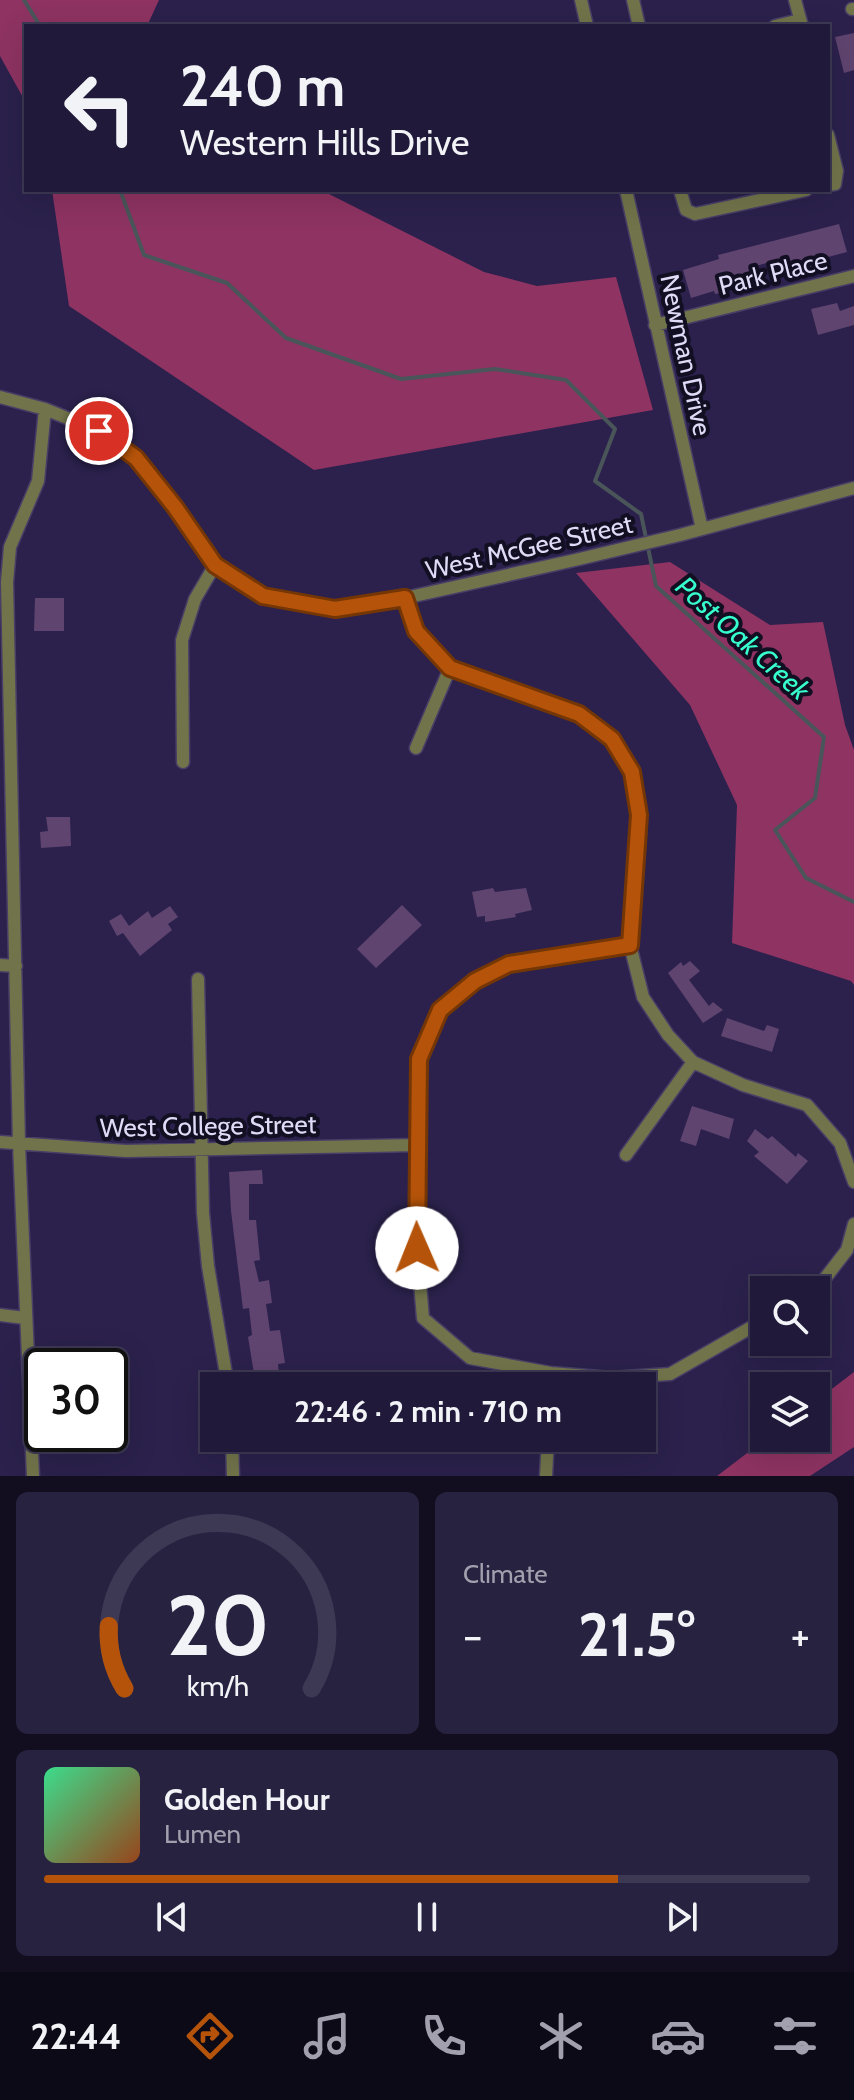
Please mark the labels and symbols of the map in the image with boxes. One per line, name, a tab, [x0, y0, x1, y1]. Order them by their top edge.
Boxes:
street label: Park Place	[715, 244, 831, 302]
street label: Newman Drive	[653, 271, 719, 439]
pin	[65, 397, 133, 465]
street label: West McGee Street	[423, 508, 636, 586]
water label: Post Oak Creek	[669, 569, 818, 708]
street label: West College Street	[99, 1108, 317, 1144]
position arrow	[375, 1206, 459, 1290]
speed limit sign: 30	[24, 1348, 128, 1452]

